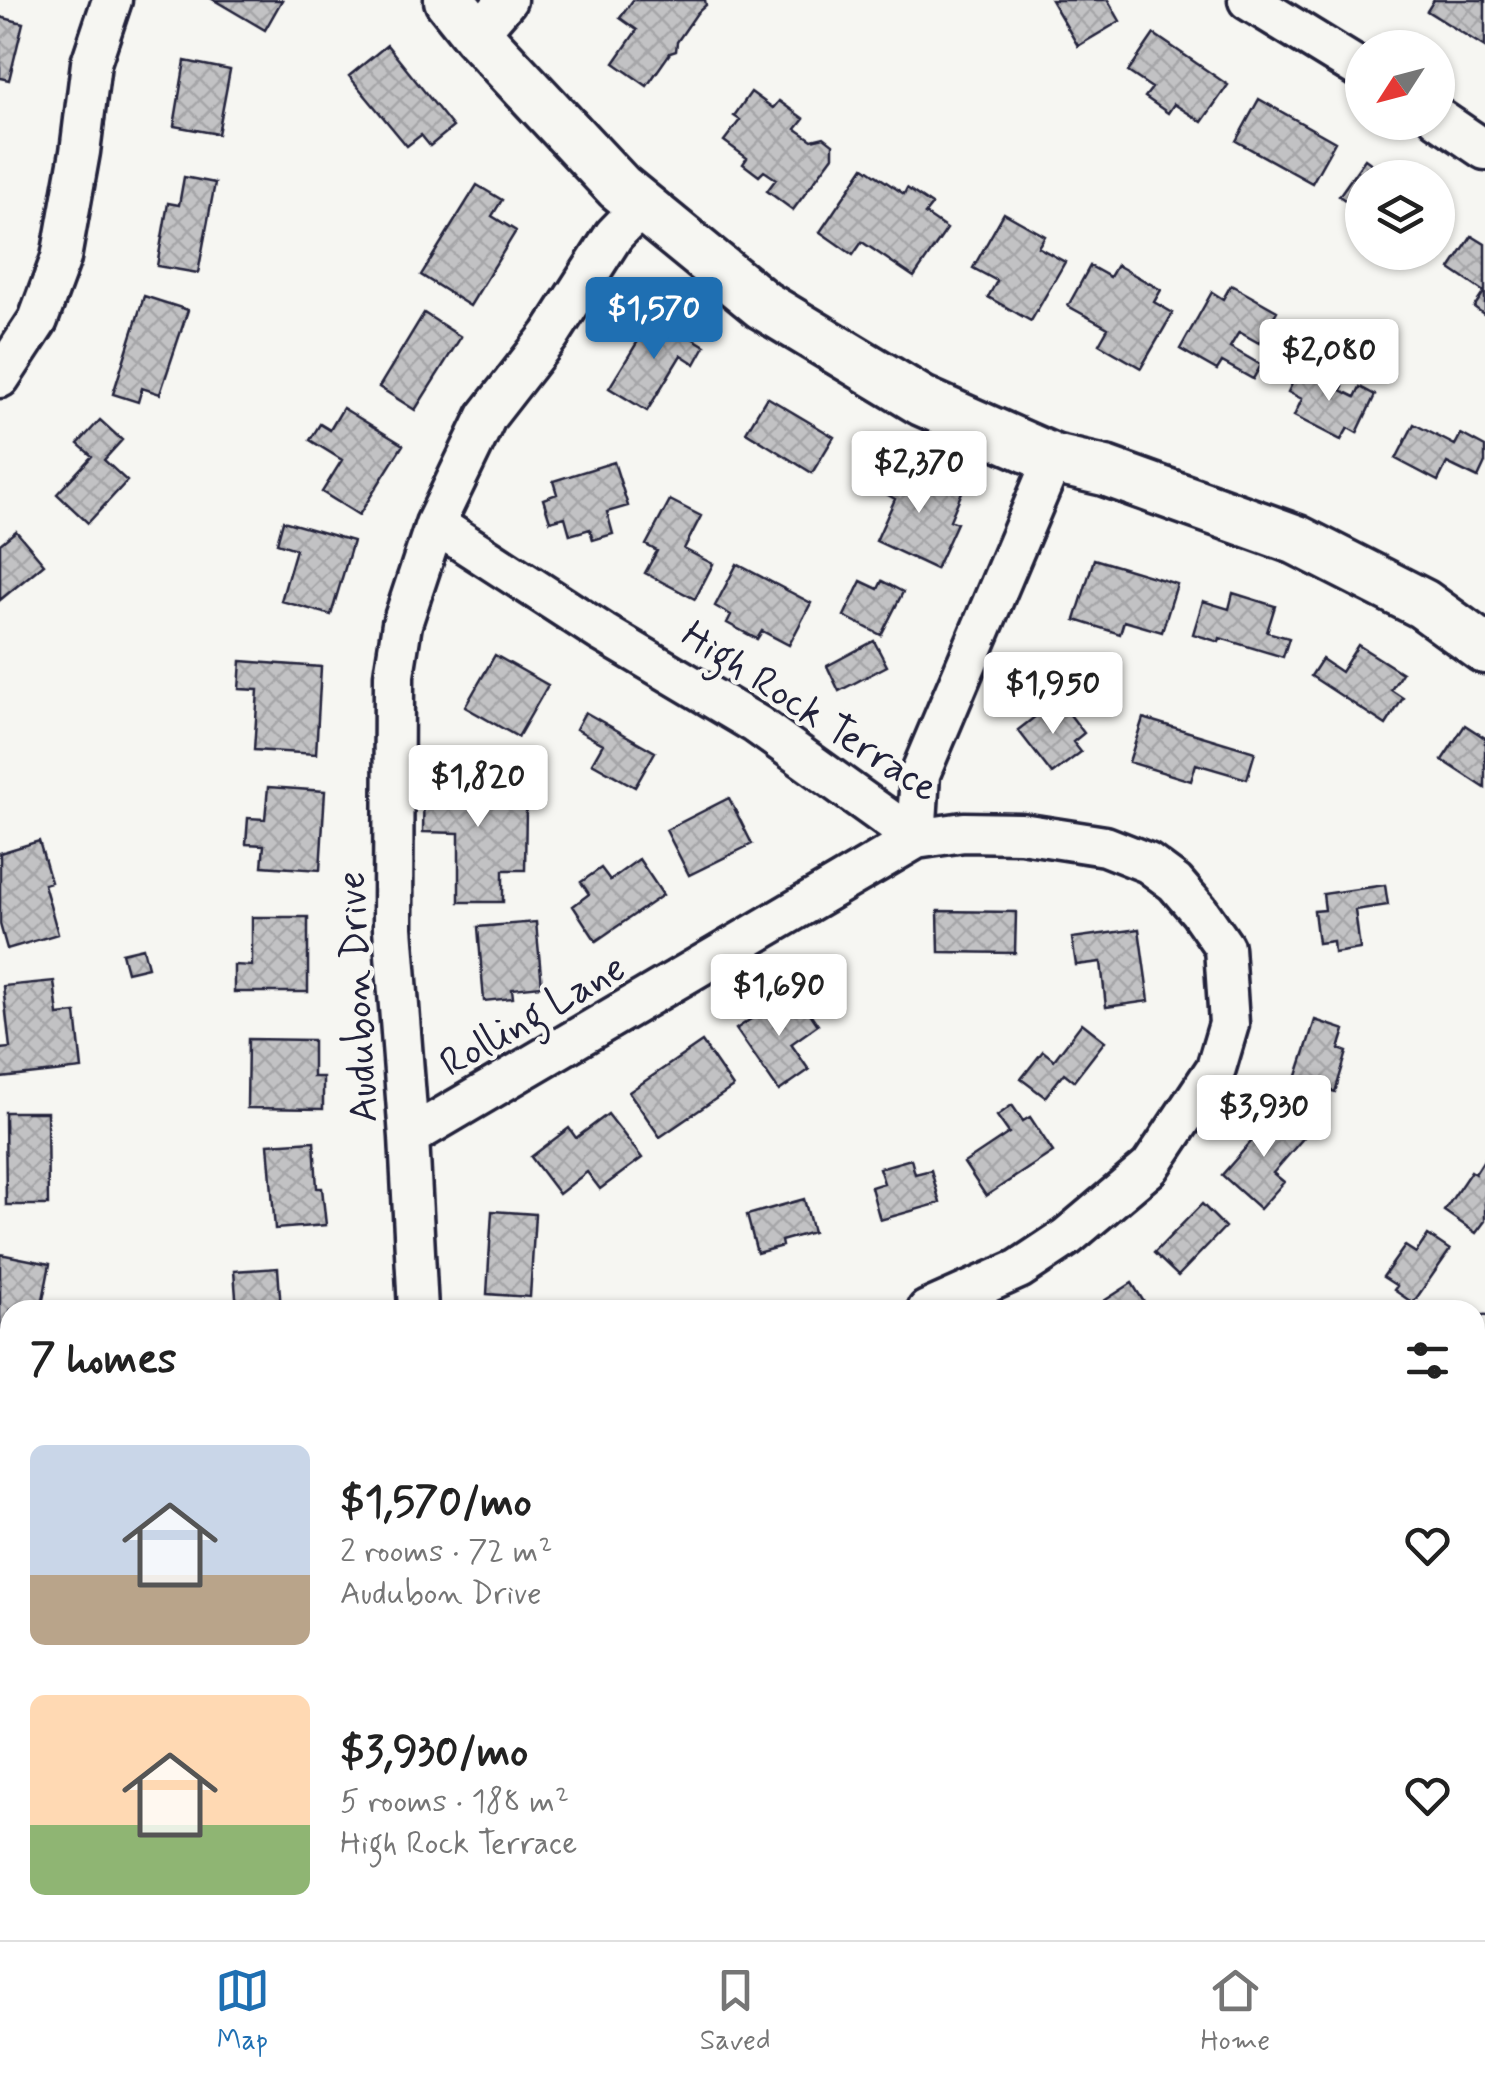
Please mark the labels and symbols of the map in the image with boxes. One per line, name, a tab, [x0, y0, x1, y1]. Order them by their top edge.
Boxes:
north arrow	[1345, 30, 1455, 140]
pin: $1,570	[573, 277, 735, 362]
pin: $2,080	[1248, 319, 1410, 404]
pin: $2,370	[838, 431, 1000, 516]
street label: High Rock Terrace	[669, 610, 948, 818]
pin: $1,950	[972, 652, 1134, 737]
pin: $1,820	[397, 745, 559, 830]
street label: Audubon Drive	[326, 870, 392, 1124]
street label: Rolling Lane	[431, 943, 638, 1094]
pin: $1,690	[698, 954, 860, 1039]
pin: $3,930	[1183, 1075, 1345, 1160]

